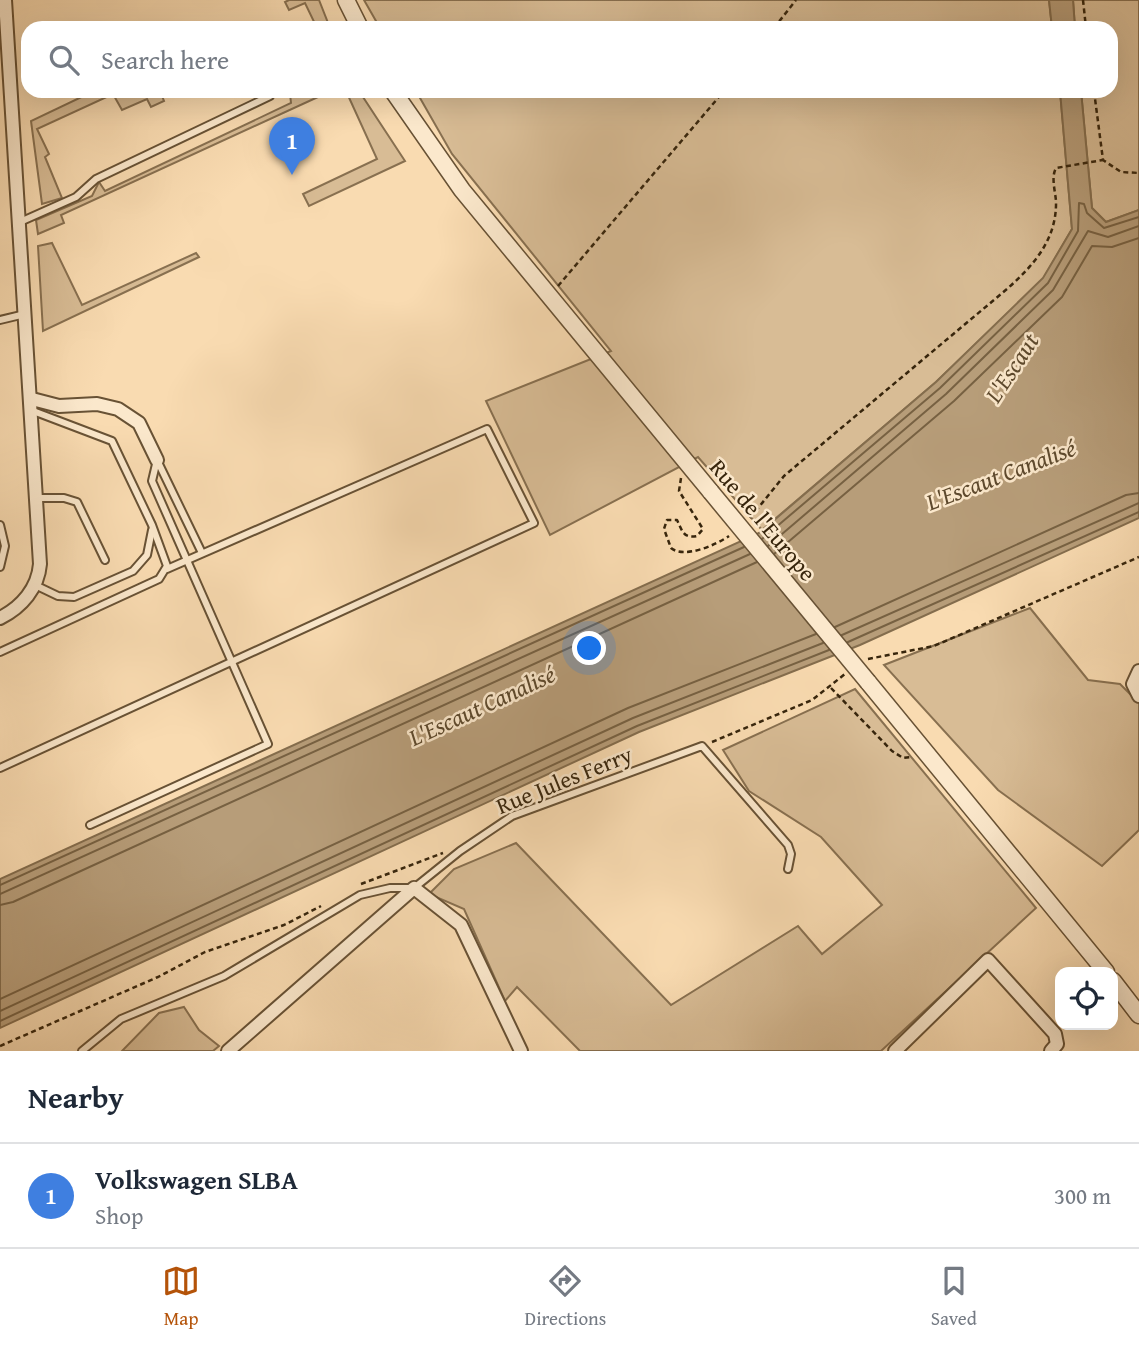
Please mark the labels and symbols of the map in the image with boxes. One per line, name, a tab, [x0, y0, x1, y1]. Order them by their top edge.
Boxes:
pin: 1	[269, 117, 315, 175]
water label: L'Escaut	[975, 326, 1047, 410]
water label: L'Escaut Canalisé	[920, 429, 1082, 520]
street label: Rue de l'Europe	[702, 452, 824, 588]
your location	[572, 631, 606, 665]
water label: L'Escaut Canalisé	[402, 656, 562, 755]
street label: Rue Jules Ferry	[491, 737, 637, 822]

